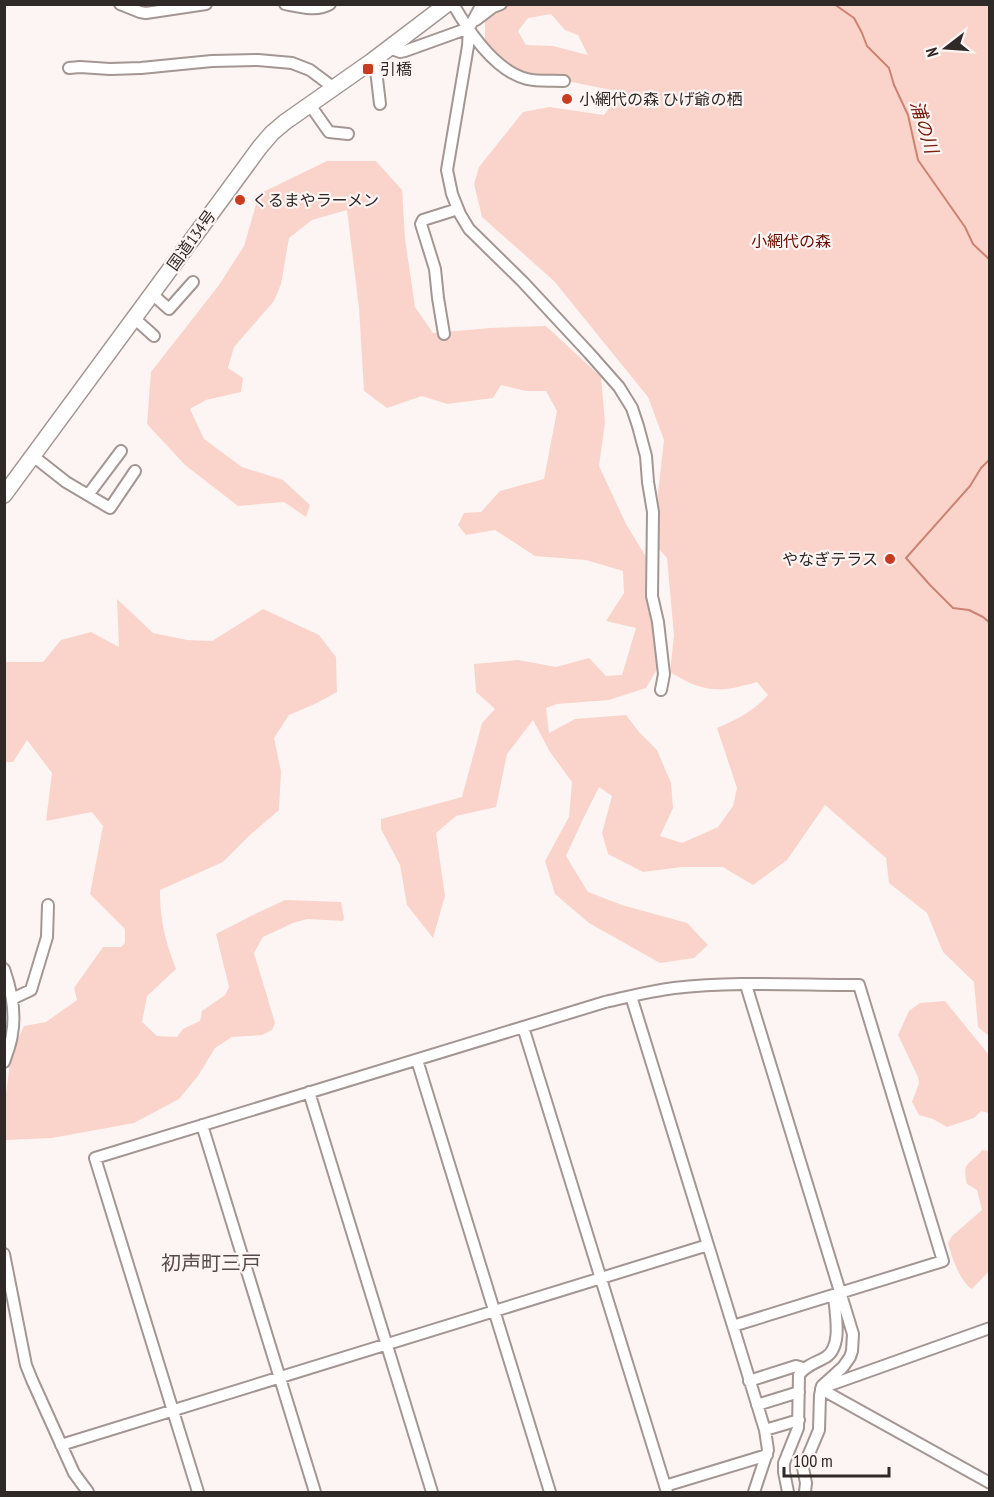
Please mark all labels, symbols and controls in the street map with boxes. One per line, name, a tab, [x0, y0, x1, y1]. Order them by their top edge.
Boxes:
north arrow	[916, 18, 976, 78]
text: N	[921, 45, 942, 59]
place label: 引橋	[380, 59, 412, 79]
marker: 引橋	[361, 62, 375, 76]
place label: 小網代の森 ひげ爺の栖	[579, 89, 742, 109]
marker: 小網代の森 ひげ爺の栖	[560, 92, 574, 106]
water label: 浦の川	[906, 98, 944, 158]
place label: くるまやラーメン	[252, 190, 379, 210]
marker: くるまやラーメン	[233, 193, 247, 207]
street label: 国道134号	[162, 206, 220, 274]
park label: 小網代の森	[751, 231, 831, 251]
place label: やなぎテラス	[782, 549, 878, 569]
marker: やなぎテラス	[883, 552, 897, 566]
district label: 初声町三戸	[161, 1250, 261, 1276]
scale bar	[784, 1440, 889, 1478]
text: 100 m	[793, 1449, 833, 1472]

